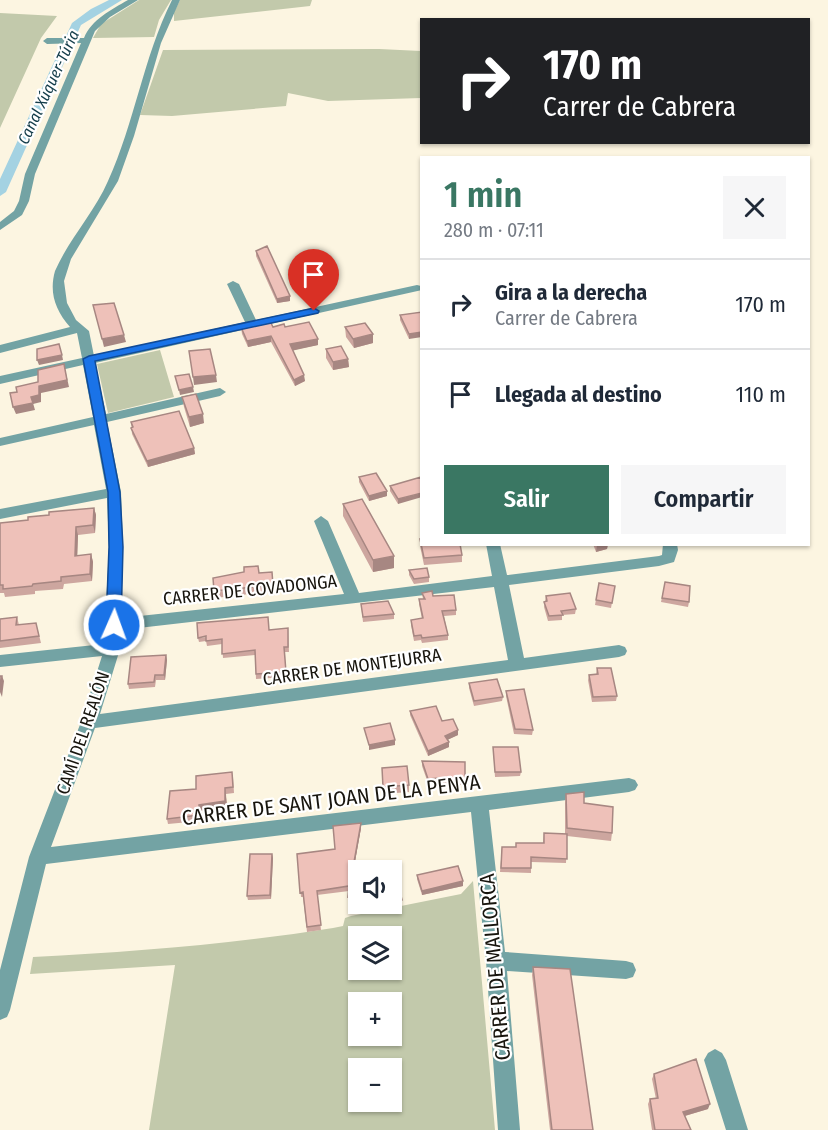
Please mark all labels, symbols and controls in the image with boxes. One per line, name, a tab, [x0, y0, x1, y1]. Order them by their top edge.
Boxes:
water label: Canal Xúquer-Túria	[14, 27, 83, 147]
text: 170 m	[543, 40, 642, 90]
icon: right	[444, 42, 522, 120]
text: Carrer de Cabrera	[543, 91, 736, 123]
text: 1 min	[444, 173, 522, 217]
button: close	[723, 176, 786, 239]
text: 280 m · 07:11	[444, 218, 544, 242]
pin	[288, 249, 339, 311]
icon: arrive	[297, 258, 330, 291]
text: Gira a la derecha	[495, 279, 647, 306]
icon: right	[444, 288, 477, 321]
text: 170 m	[735, 291, 786, 318]
text: Carrer de Cabrera	[495, 306, 638, 330]
icon: arrive	[444, 378, 477, 411]
text: Llegada al destino	[495, 381, 662, 408]
text: 110 m	[736, 381, 786, 408]
button: Salir	[444, 465, 609, 534]
button: Compartir	[621, 465, 786, 534]
street label: CARRER DE COVADONGA	[162, 570, 339, 610]
position arrow	[82, 593, 146, 657]
street label: CARRER DE MONTEJURRA	[261, 644, 443, 690]
street label: CAMÍ DEL REALÓN	[51, 668, 114, 797]
street label: CARRER DE SANT JOAN DE LA PENYA	[180, 769, 482, 831]
map controls	[348, 860, 402, 1112]
button: sound	[348, 860, 402, 914]
street label: CARRER DE MALLORCA	[474, 872, 516, 1062]
button: layers	[348, 926, 402, 980]
button: +	[348, 992, 402, 1046]
button: −	[348, 1058, 402, 1112]

